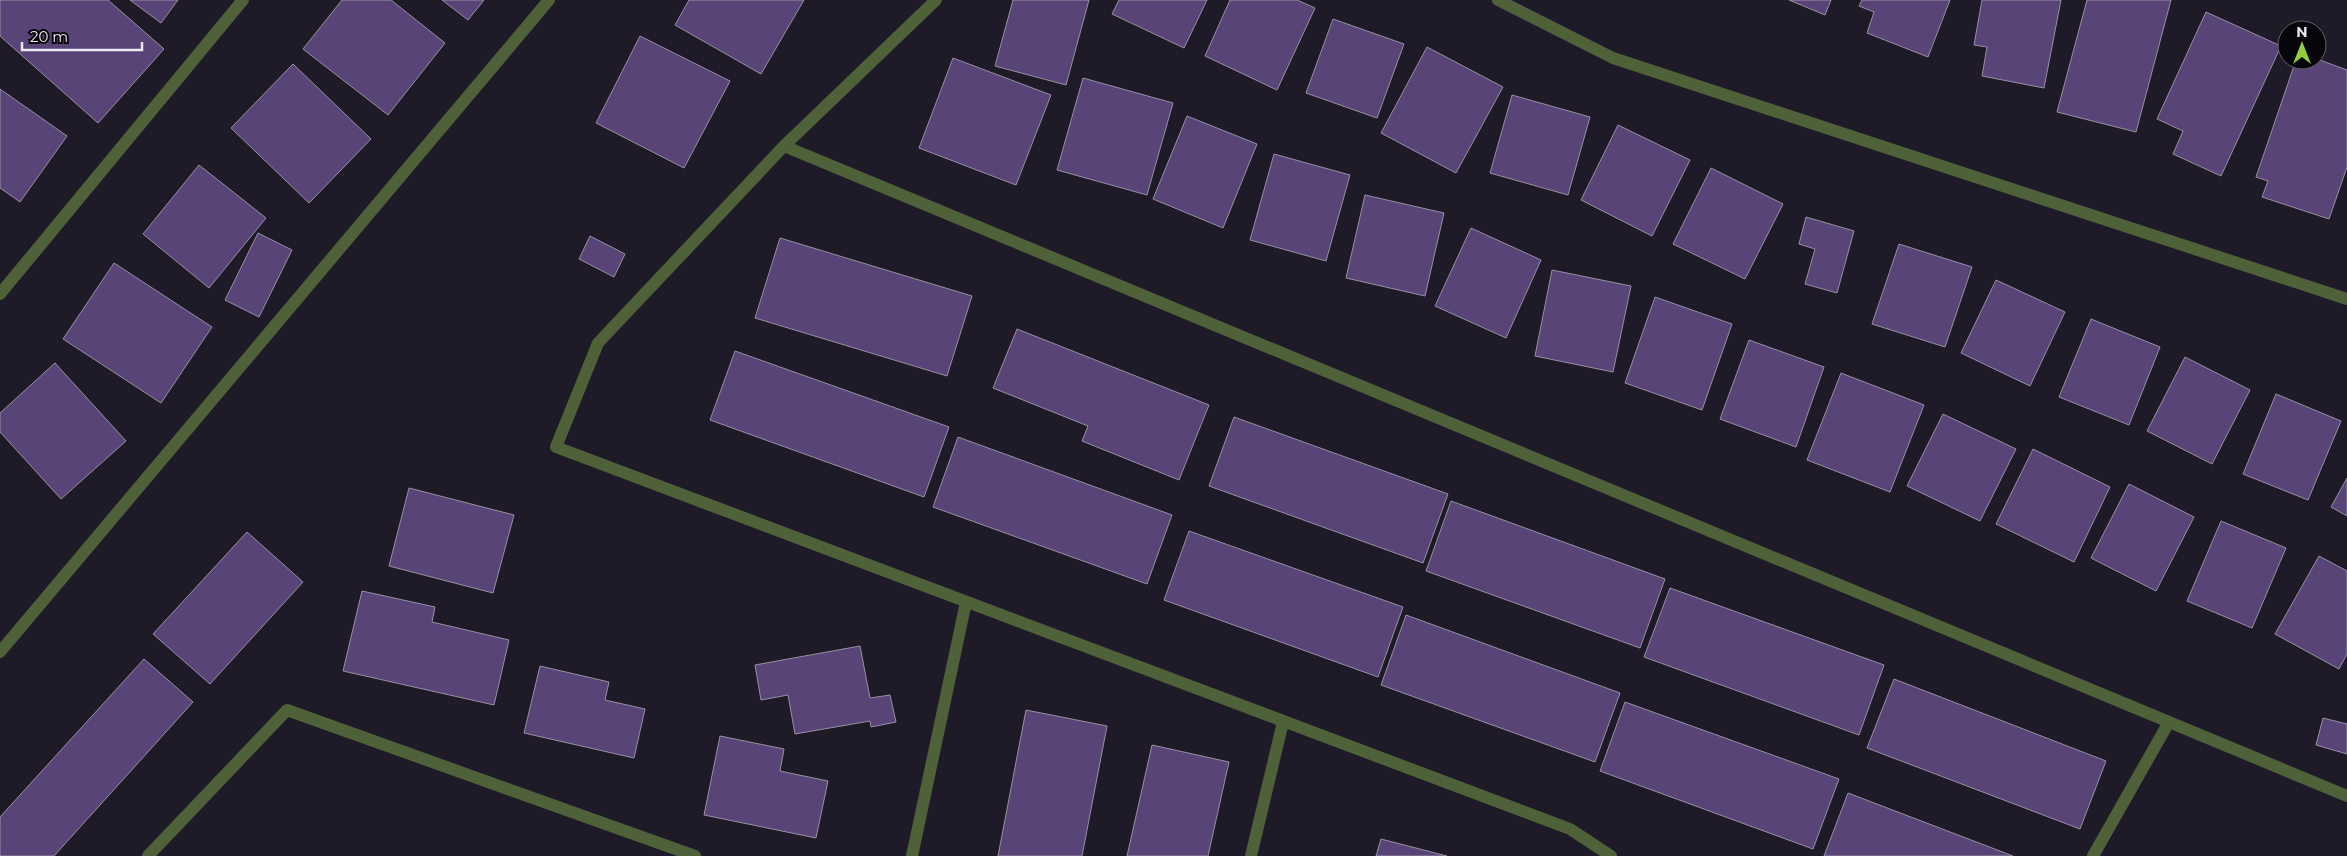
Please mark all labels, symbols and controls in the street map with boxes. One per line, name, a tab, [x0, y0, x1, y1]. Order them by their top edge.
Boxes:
scale bar	[22, 20, 142, 52]
north arrow	[2277, 20, 2327, 70]
text: N	[2296, 23, 2308, 41]
text: 20 m	[30, 27, 68, 46]

